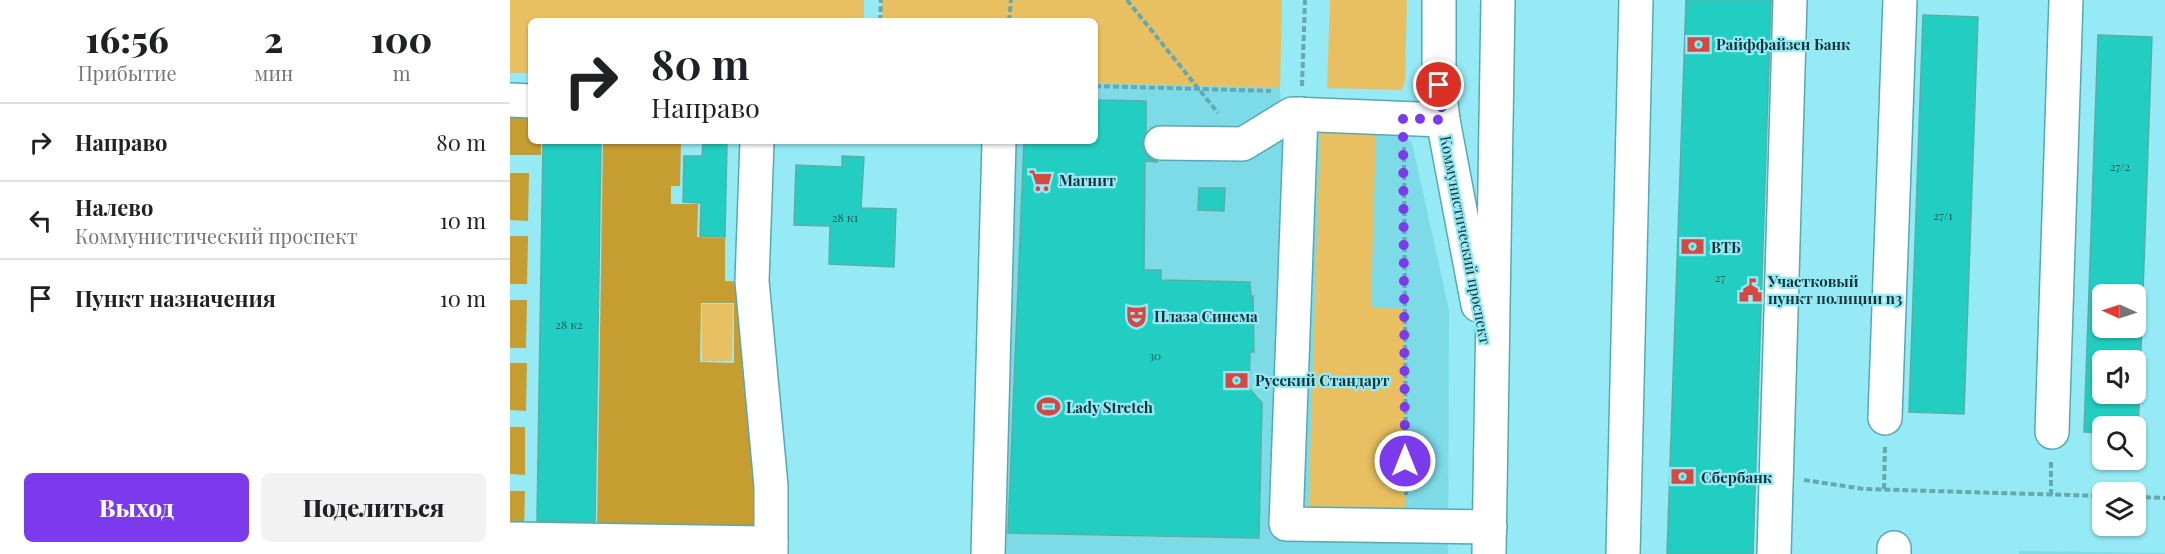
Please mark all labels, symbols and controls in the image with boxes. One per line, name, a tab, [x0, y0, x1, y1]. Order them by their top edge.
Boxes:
text: 16:56	[86, 14, 169, 62]
text: 2	[264, 14, 283, 62]
text: 100	[371, 14, 432, 62]
bank icon: Райффайзен Банк	[1685, 31, 1711, 57]
place label: Райффайзен Банк	[1716, 34, 1851, 54]
text: 80 m	[651, 35, 749, 91]
icon: right	[552, 42, 630, 120]
text: Прибытие	[78, 59, 177, 86]
text: мин	[254, 59, 293, 86]
text: m	[393, 59, 410, 86]
pin	[1413, 59, 1464, 110]
icon: arrive	[1422, 68, 1455, 101]
text: Направо	[651, 89, 760, 125]
icon: right	[24, 126, 57, 159]
text: Направо	[75, 127, 168, 157]
text: 80 m	[436, 127, 486, 157]
street label: Коммунистический проспект	[1436, 134, 1496, 346]
house number: 27/2	[2110, 158, 2130, 174]
supermarket icon: Магнит	[1028, 167, 1054, 193]
place label: Магнит	[1059, 170, 1116, 190]
text: Налево	[75, 192, 153, 222]
icon: left	[24, 204, 57, 237]
text: 10 m	[440, 205, 486, 235]
house number: 27/1	[1933, 207, 1953, 223]
house number: 28 к1	[832, 209, 859, 225]
text: Коммунистический проспект	[75, 222, 358, 249]
bank icon: ВТБ	[1680, 234, 1706, 260]
place label: ВТБ	[1711, 237, 1741, 257]
house number: 27	[1715, 269, 1725, 285]
place label: Участковый пункт полиции n3	[1767, 271, 1902, 308]
public building icon: Участковый пункт полиции n3	[1737, 277, 1763, 303]
icon: arrive	[24, 282, 57, 315]
text: Пункт назначения	[75, 283, 276, 313]
text: 10 m	[440, 283, 486, 313]
north arrow	[2092, 284, 2146, 338]
map controls	[2092, 284, 2146, 536]
theatre icon: Плаза Синема	[1123, 303, 1149, 329]
place label: Плаза Синема	[1154, 306, 1258, 326]
house number: 28 к2	[555, 316, 583, 332]
house number: 30	[1149, 347, 1161, 363]
button: sound	[2092, 350, 2146, 404]
bank icon: Русский Стандарт	[1224, 367, 1250, 393]
place label: Русский Стандарт	[1255, 370, 1390, 390]
sports icon: Lady Stretch	[1035, 394, 1061, 420]
place label: Lady Stretch	[1066, 397, 1153, 417]
button: search	[2092, 416, 2146, 470]
position arrow	[1373, 429, 1437, 493]
bank icon: Сбербанк	[1670, 464, 1696, 490]
place label: Сбербанк	[1701, 467, 1773, 487]
button: Выход	[24, 473, 249, 542]
button: Поделиться	[261, 473, 486, 542]
button: layers	[2092, 482, 2146, 536]

